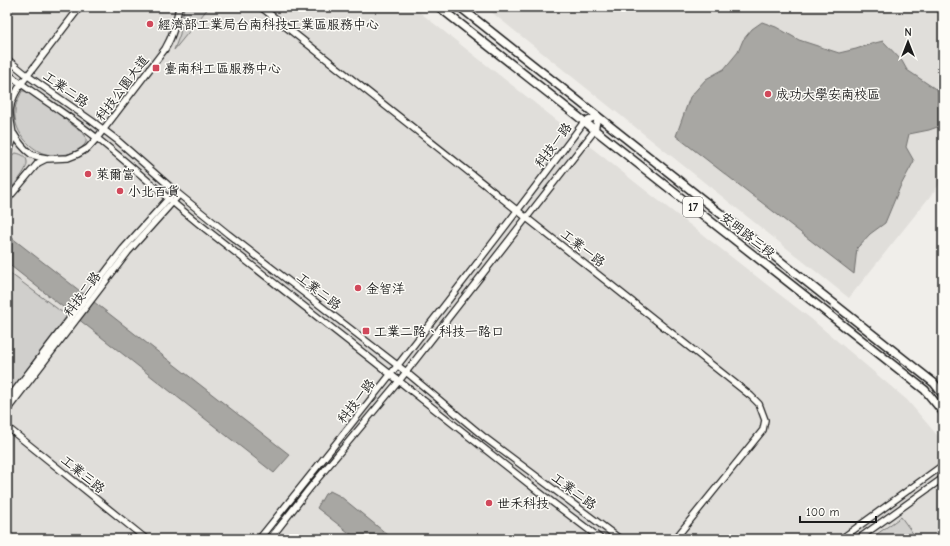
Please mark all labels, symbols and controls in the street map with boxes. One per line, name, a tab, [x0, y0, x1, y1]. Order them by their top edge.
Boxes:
place label: 經濟部工業局台南科技工業區服務中心	[158, 17, 379, 32]
marker: 經濟部工業局台南科技工業區服務中心	[145, 19, 155, 29]
north arrow	[888, 22, 928, 62]
text: N	[904, 26, 912, 39]
street label: 科技公園大道	[93, 52, 151, 124]
place label: 臺南科工區服務中心	[164, 61, 281, 76]
marker: 臺南科工區服務中心	[151, 63, 161, 73]
street label: 工業二路	[40, 68, 92, 110]
place label: 成功大學安南校區	[776, 87, 880, 102]
marker: 成功大學安南校區	[763, 89, 773, 99]
street label: 科技一路	[531, 120, 575, 170]
place label: 萊爾富	[96, 167, 135, 182]
marker: 萊爾富	[83, 169, 93, 179]
place label: 小北百貨	[128, 184, 180, 199]
marker: 小北百貨	[115, 186, 125, 196]
road number: 17	[683, 197, 703, 217]
street label: 安明路三段	[718, 209, 778, 261]
street label: 工業一路	[558, 226, 608, 270]
street label: 科技二路	[60, 269, 104, 319]
street label: 工業二路	[294, 269, 344, 313]
place label: 金智洋	[366, 281, 405, 296]
marker: 金智洋	[353, 283, 363, 293]
place label: 工業二路、科技一路口	[374, 324, 504, 339]
marker: 工業二路、科技一路口	[361, 326, 371, 336]
street label: 科技一路	[334, 376, 378, 426]
street label: 工業三路	[58, 452, 108, 496]
street label: 工業二路	[549, 469, 599, 513]
place label: 世禾科技	[497, 496, 549, 511]
marker: 世禾科技	[484, 498, 494, 508]
scale bar	[800, 498, 876, 524]
text: 100 m	[806, 505, 839, 519]

